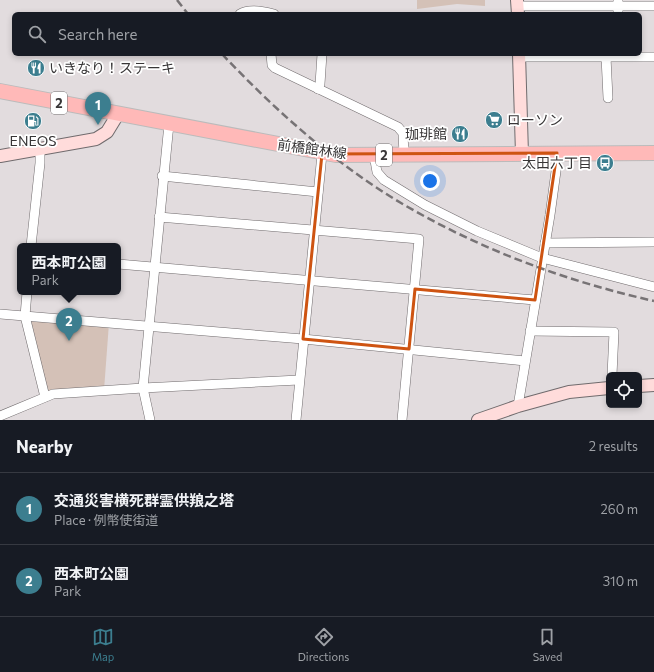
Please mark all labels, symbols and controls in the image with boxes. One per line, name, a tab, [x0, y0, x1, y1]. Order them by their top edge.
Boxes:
search box	[12, 12, 642, 56]
icon: search	[26, 23, 48, 45]
text: Search here	[58, 25, 137, 43]
restaurant icon: いきなり！ステーキ	[26, 58, 46, 78]
place label: いきなり！ステーキ	[49, 59, 175, 76]
road number: 2	[51, 92, 67, 114]
pin: 1	[85, 92, 111, 125]
supermarket icon: ローソン	[484, 110, 504, 130]
fuel station icon: ENEOS	[23, 111, 43, 131]
place label: ローソン	[507, 111, 563, 128]
restaurant icon: 珈琲館	[450, 124, 470, 144]
place label: 珈琲館	[405, 125, 447, 142]
place label: ENEOS	[10, 132, 56, 149]
street label: 前橋館林線	[276, 135, 348, 162]
road number: 2	[376, 144, 392, 166]
bus stop icon: 太田六丁目	[595, 153, 615, 173]
place label: 太田六丁目	[522, 154, 592, 171]
your location	[420, 171, 440, 191]
popup	[17, 243, 121, 295]
text: 西本町公園	[31, 253, 107, 271]
text: Park	[31, 272, 59, 288]
pin: 2	[56, 308, 82, 341]
map controls	[606, 372, 642, 408]
button: locate	[606, 372, 642, 408]
text: Nearby	[16, 436, 73, 457]
text: 2 results	[589, 438, 638, 454]
text: 交通災害横死群霊供羪之塔	[54, 491, 234, 509]
text: 1	[26, 501, 32, 517]
text: 260 m	[601, 501, 638, 517]
text: Place · 例幣使街道	[54, 512, 159, 528]
text: 西本町公園	[54, 564, 129, 582]
text: 2	[25, 573, 33, 589]
text: 310 m	[603, 573, 638, 589]
text: Park	[54, 583, 81, 599]
tab: Map	[92, 626, 114, 663]
tab: Directions	[298, 626, 349, 663]
tab: Saved	[533, 626, 562, 663]

